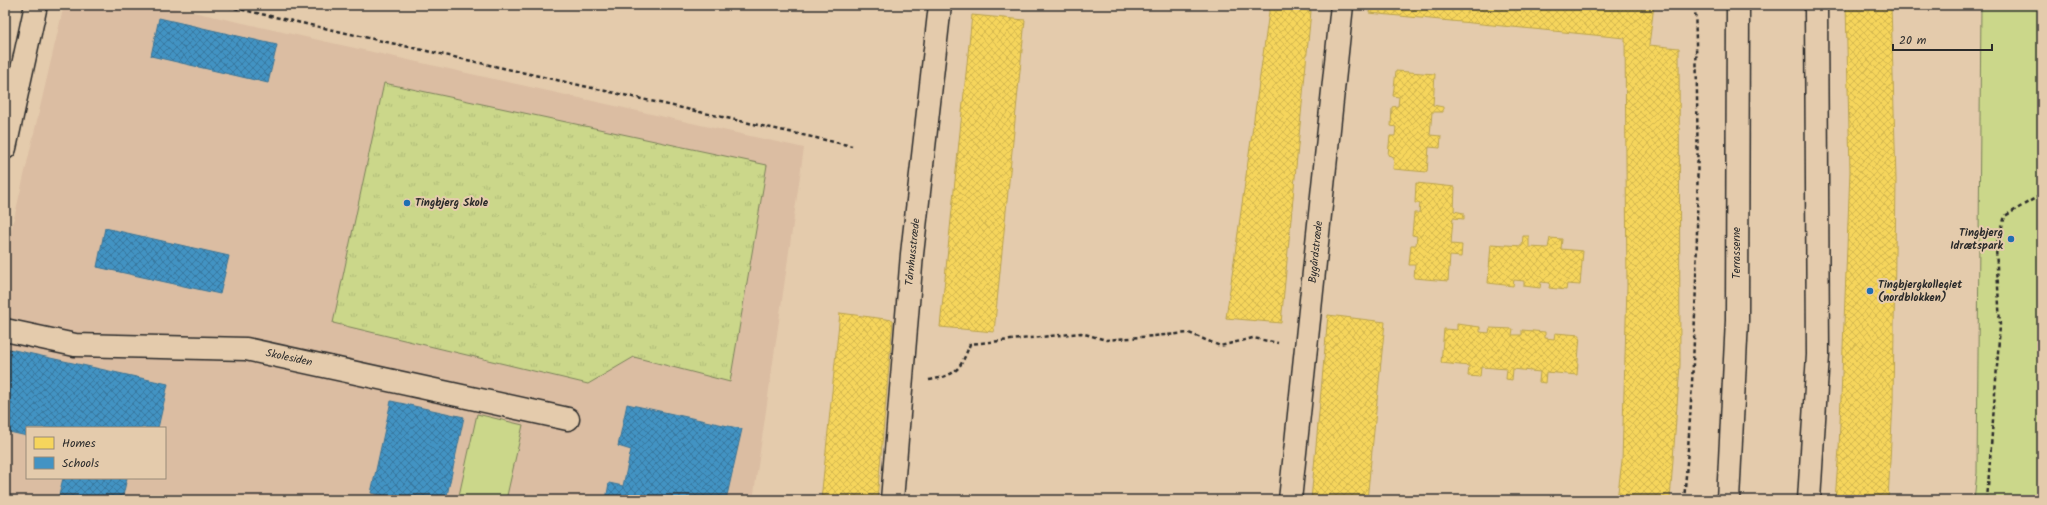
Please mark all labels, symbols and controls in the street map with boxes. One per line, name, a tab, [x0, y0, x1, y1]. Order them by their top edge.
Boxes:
scale bar	[1893, 26, 1992, 52]
text: 20 m	[1899, 31, 1927, 50]
place label: Tingbjerg Skole	[415, 194, 489, 212]
marker: Tingbjerg Skole	[402, 198, 412, 208]
street label: Tårnhusstræde	[901, 217, 925, 287]
street label: Bygårdstræde	[1304, 220, 1328, 284]
place label: Tingbjerg Idrætspark	[1950, 224, 2004, 255]
street label: Terrasserne	[1728, 227, 1746, 279]
marker: Tingbjerg Idrætspark	[2006, 234, 2016, 244]
place label: Tingbjergkollegiet (nordblokken)	[1878, 276, 1963, 307]
marker: Tingbjergkollegiet (nordblokken)	[1865, 286, 1875, 296]
street label: Skolesiden	[264, 344, 314, 372]
legend	[26, 427, 166, 479]
text: Homes	[62, 434, 96, 453]
text: Schools	[62, 454, 99, 473]

